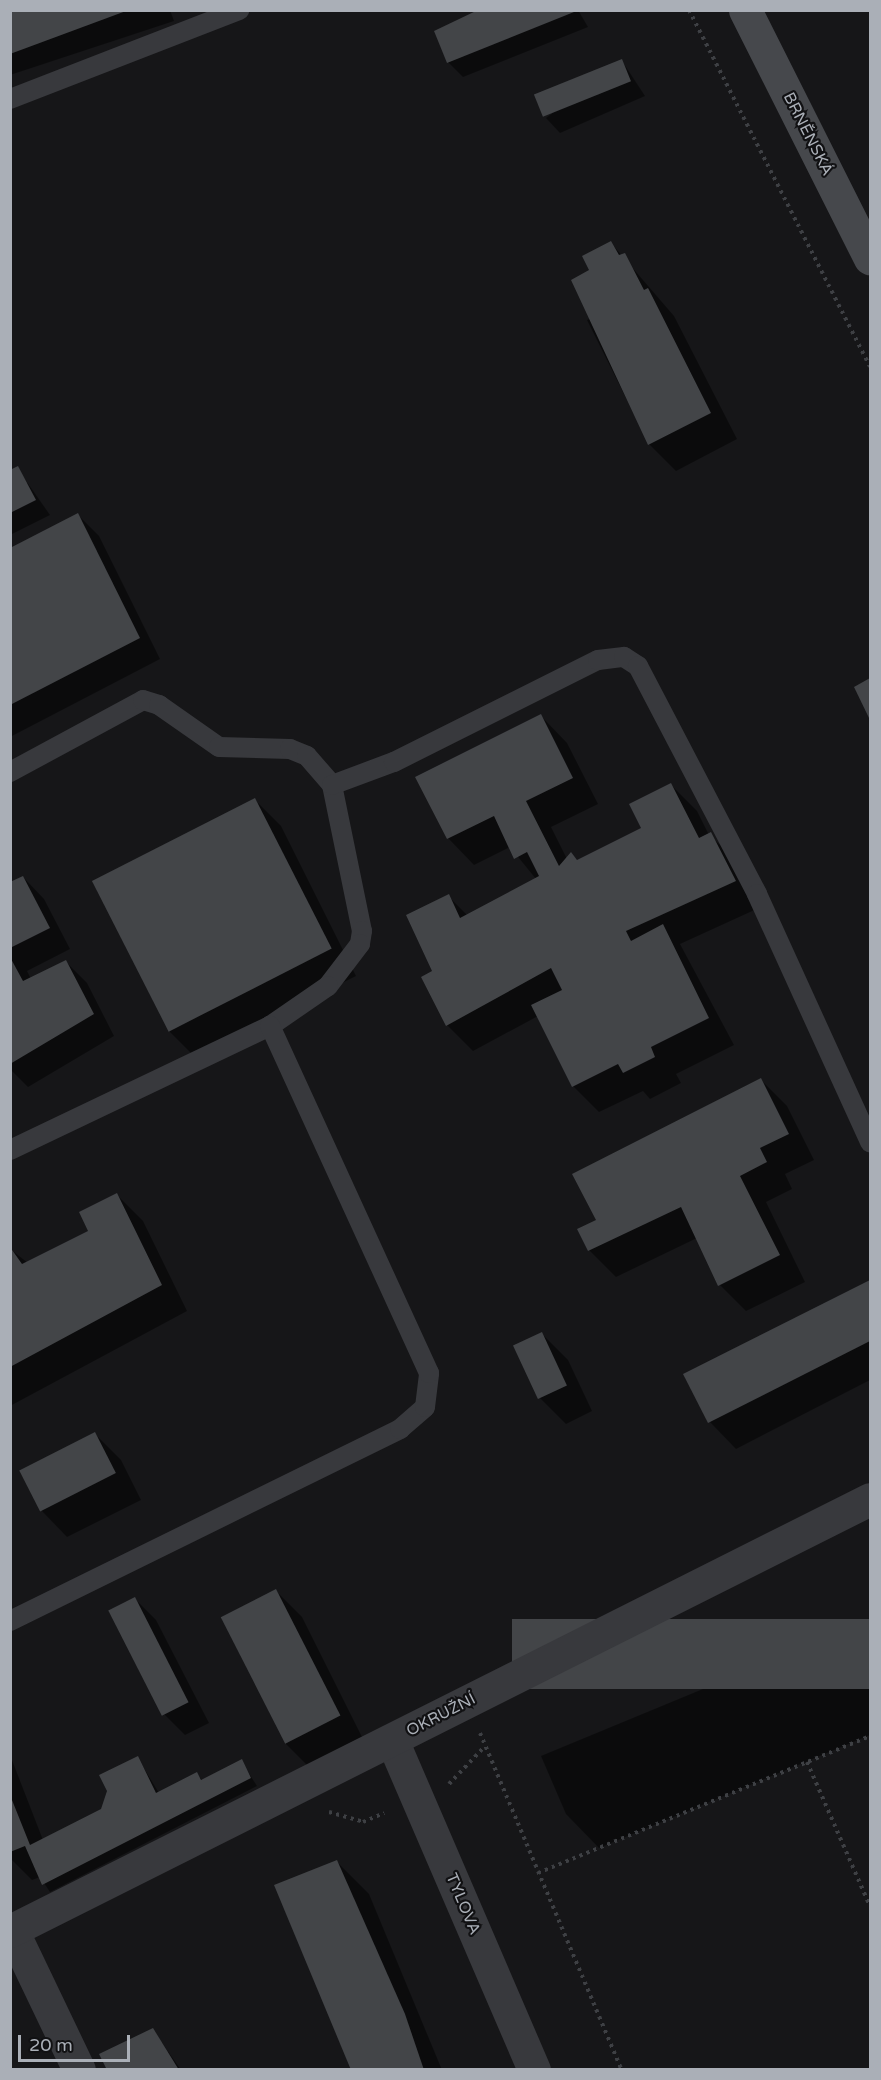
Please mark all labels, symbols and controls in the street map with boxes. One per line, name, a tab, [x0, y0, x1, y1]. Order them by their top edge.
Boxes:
street label: BRNĚNSKÁ	[779, 89, 837, 179]
street label: OKRUŽNÍ	[403, 1689, 479, 1741]
street label: TYLOVA	[441, 1870, 485, 1938]
scale bar	[21, 2023, 134, 2061]
text: 20 m	[29, 2034, 73, 2056]

